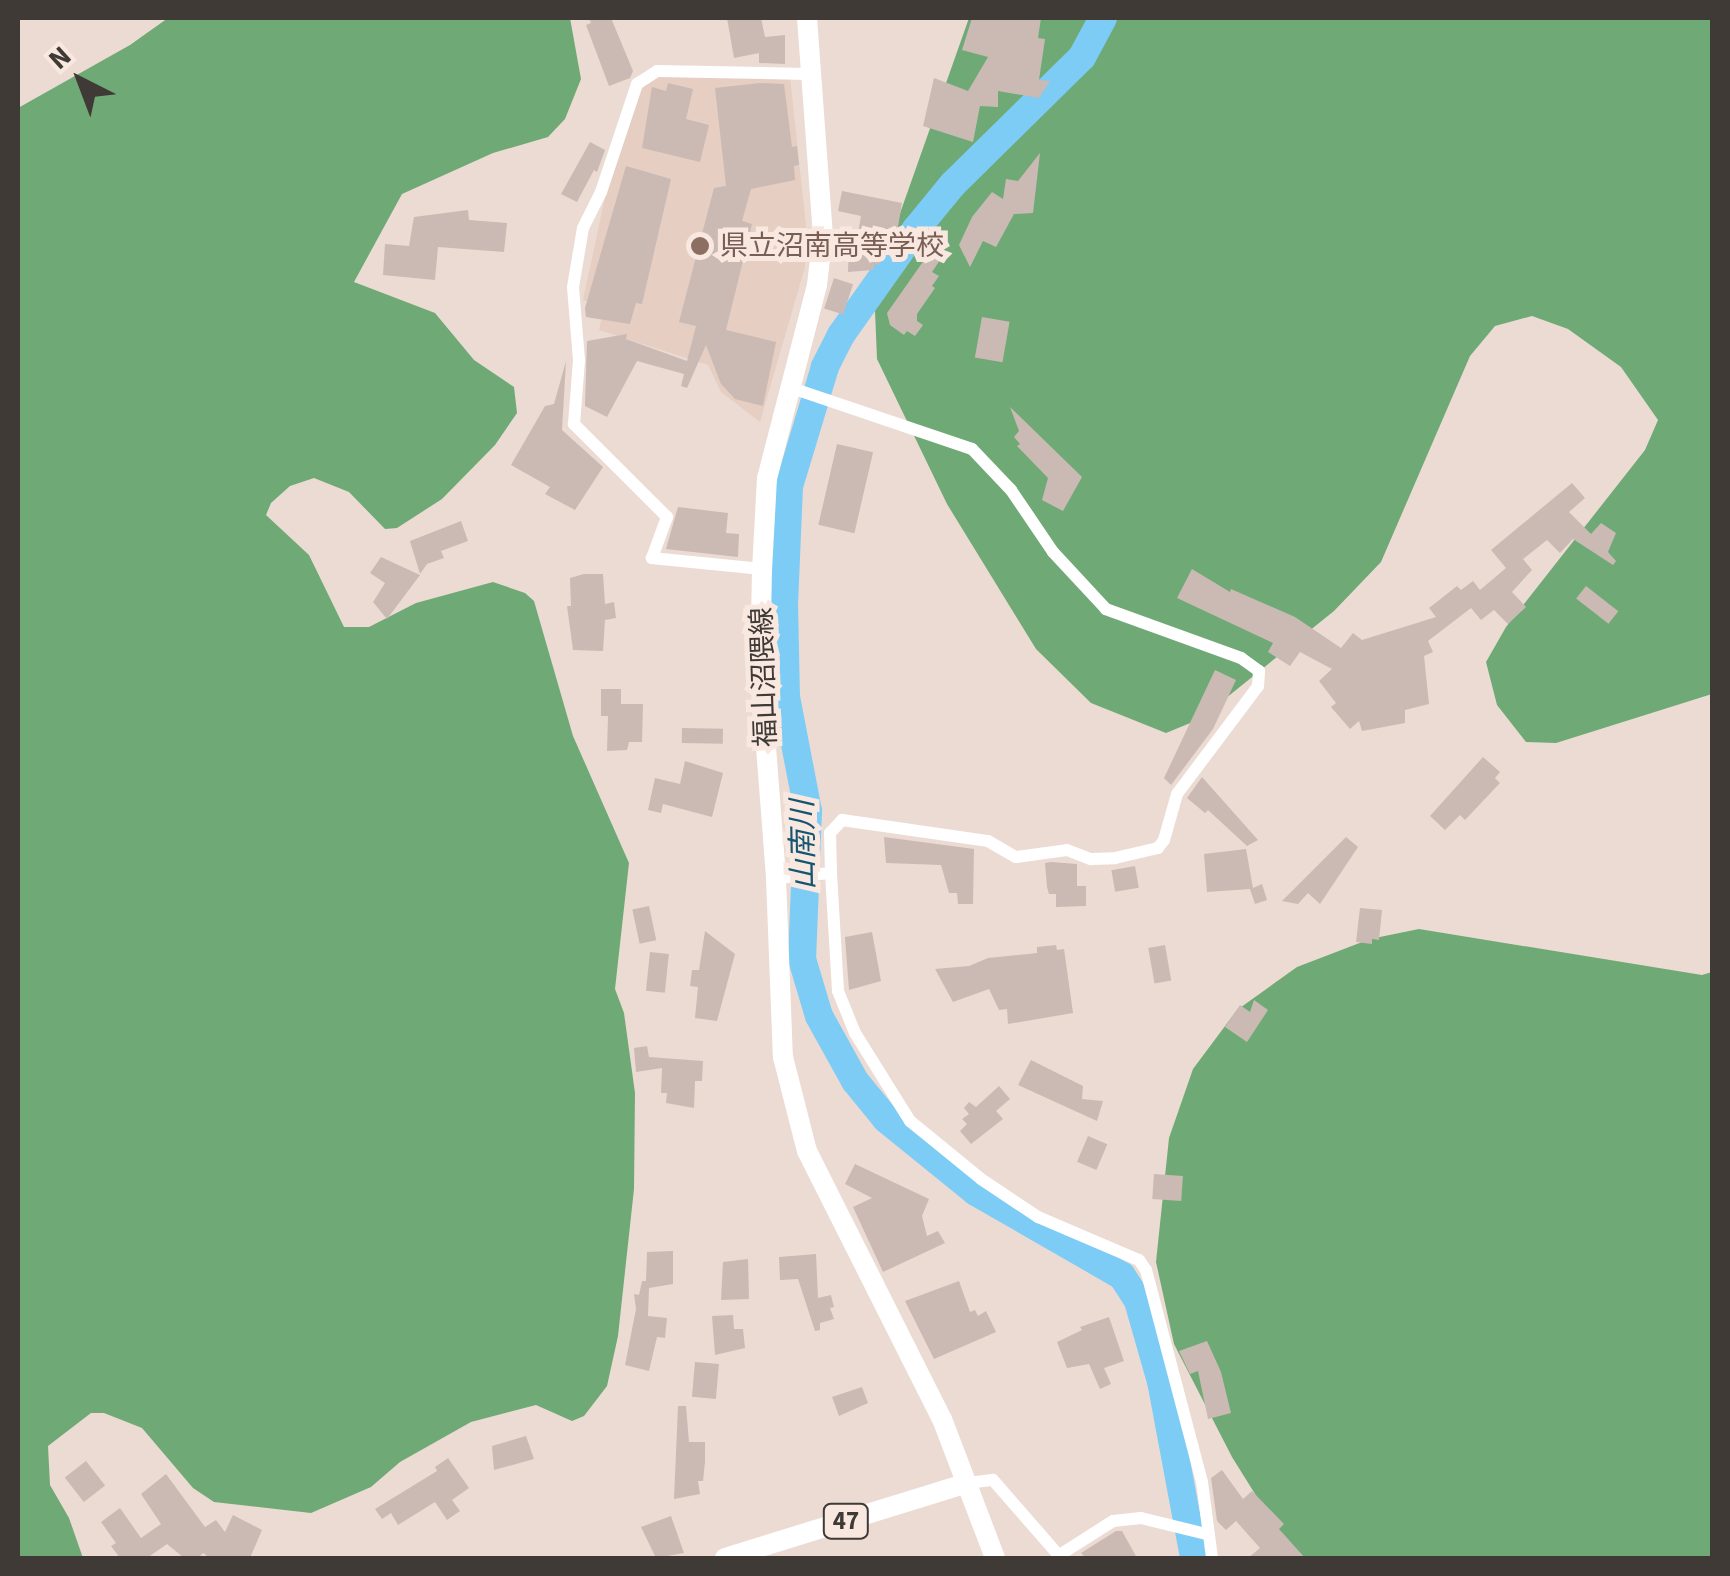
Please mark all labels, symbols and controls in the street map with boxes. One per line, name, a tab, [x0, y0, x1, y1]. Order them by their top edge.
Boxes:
north arrow	[30, 30, 130, 130]
text: N	[40, 37, 80, 79]
place label: 県立沼南高等学校	[720, 229, 944, 263]
marker: 県立沼南高等学校	[689, 235, 711, 257]
street label: 福山沼隈線	[745, 606, 783, 748]
water label: 山南川	[785, 800, 823, 890]
road number: 47	[821, 1501, 871, 1541]

